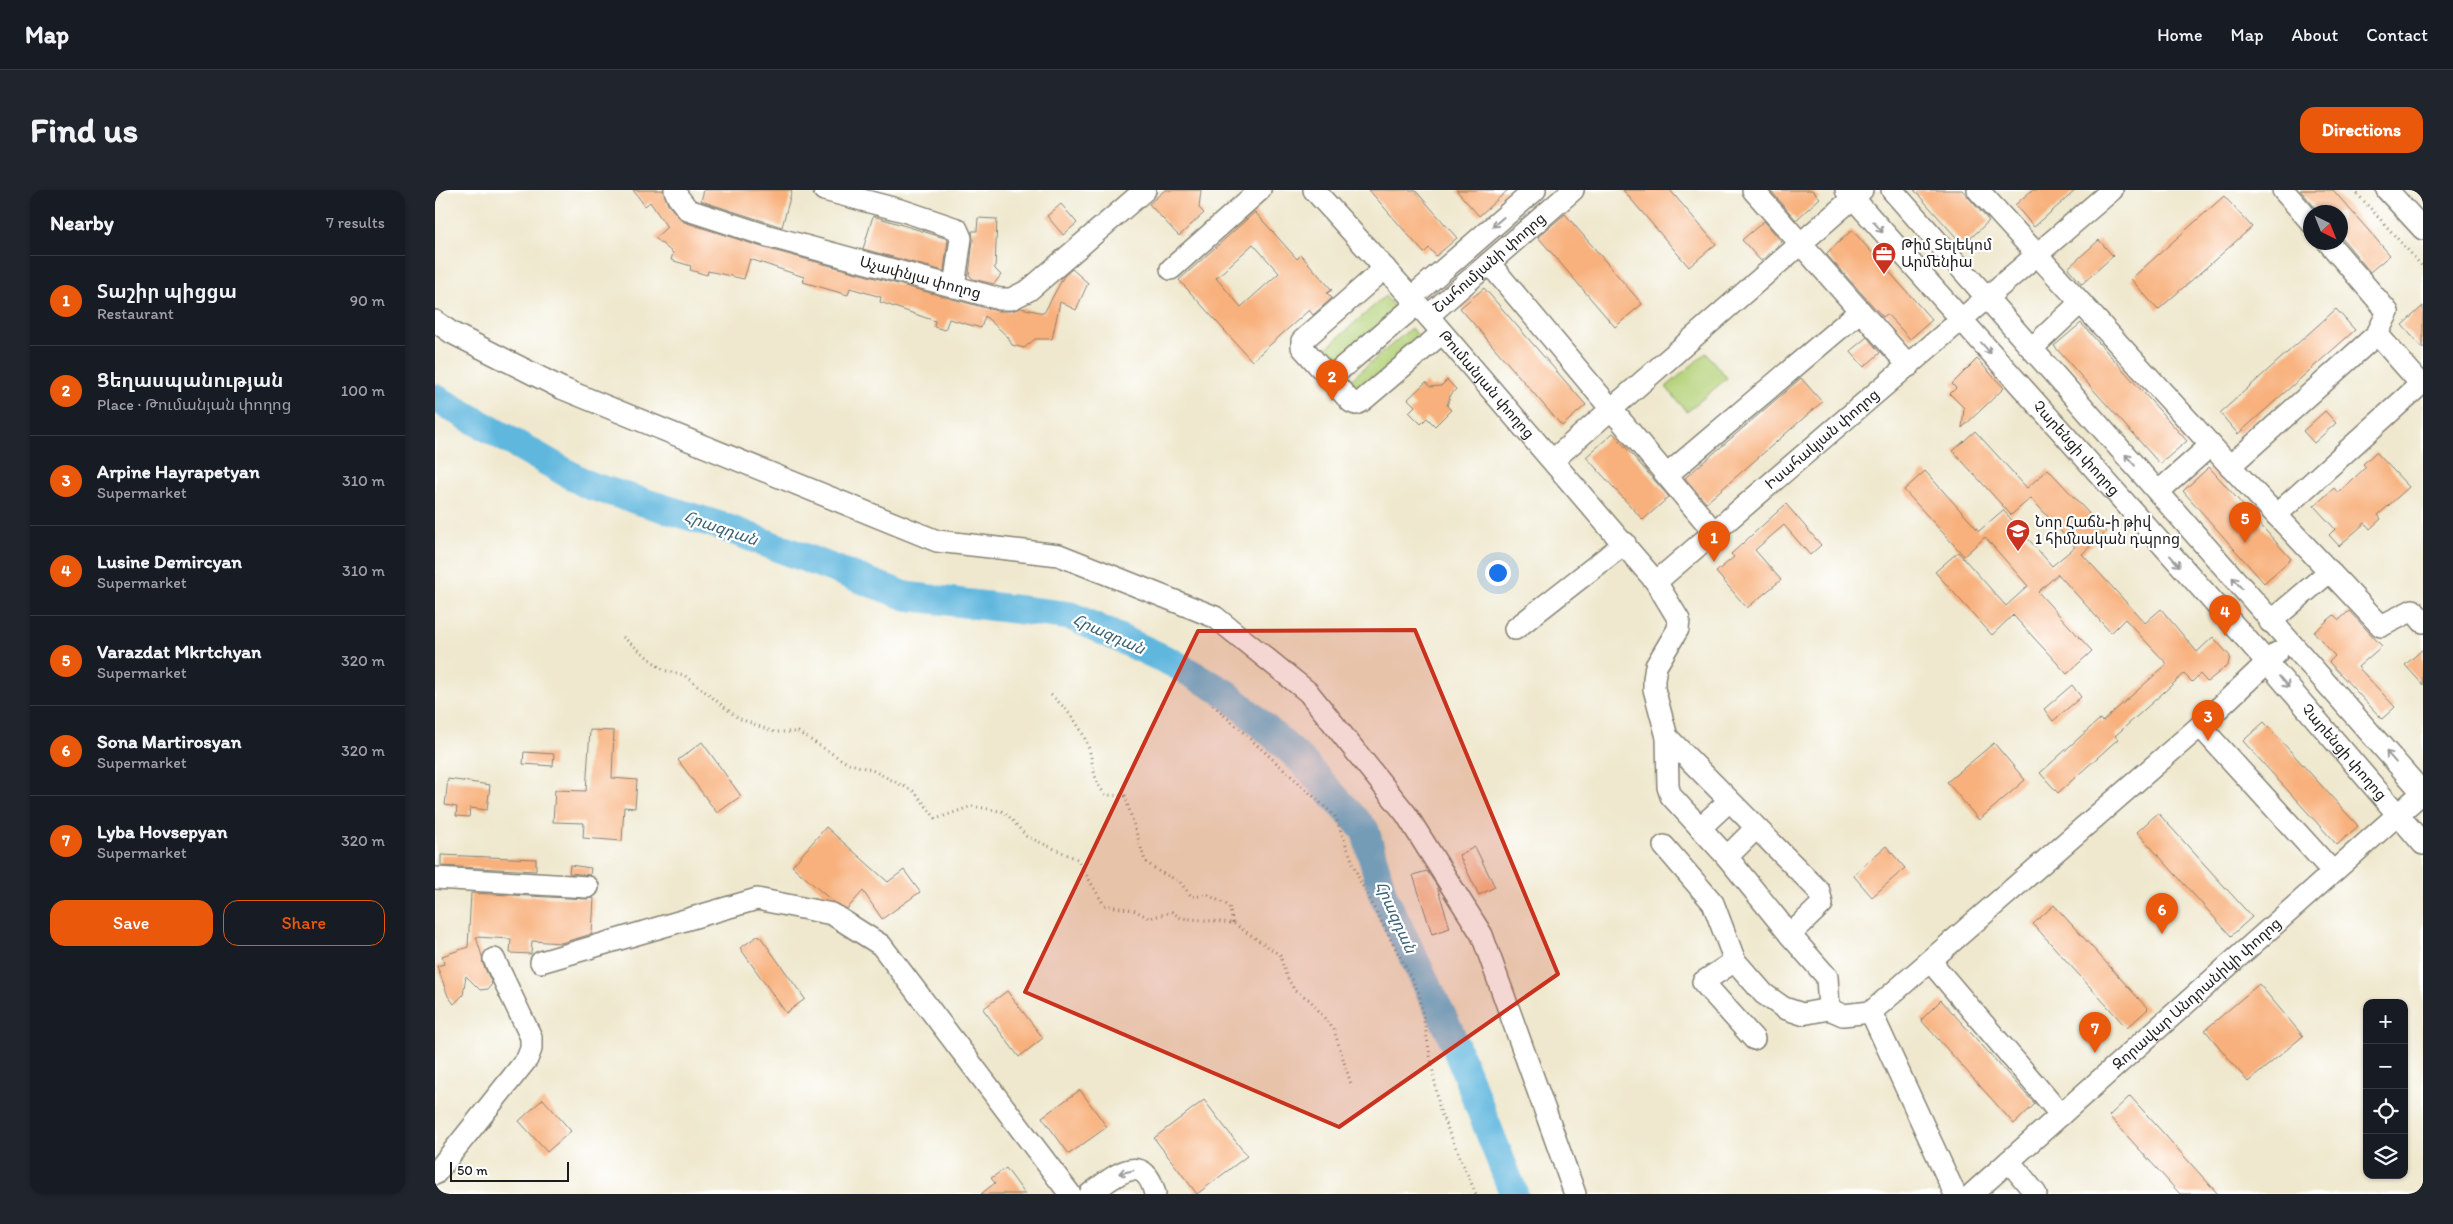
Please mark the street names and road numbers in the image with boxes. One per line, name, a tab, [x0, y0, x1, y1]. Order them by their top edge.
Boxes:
street label: Շահումյանի փողոց	[1429, 209, 1549, 317]
street label: Աչափնյա փողոց	[858, 252, 983, 302]
street label: Թումանյան փողոց	[1435, 326, 1538, 442]
street label: Իսահակյան փողոց	[1762, 385, 1883, 493]
street label: Չարենցի փողոց	[2029, 397, 2123, 499]
street label: Չարենցի փողոց	[2298, 700, 2390, 804]
street label: Զորավար Անդրանիկի փողոց	[2109, 914, 2285, 1074]

